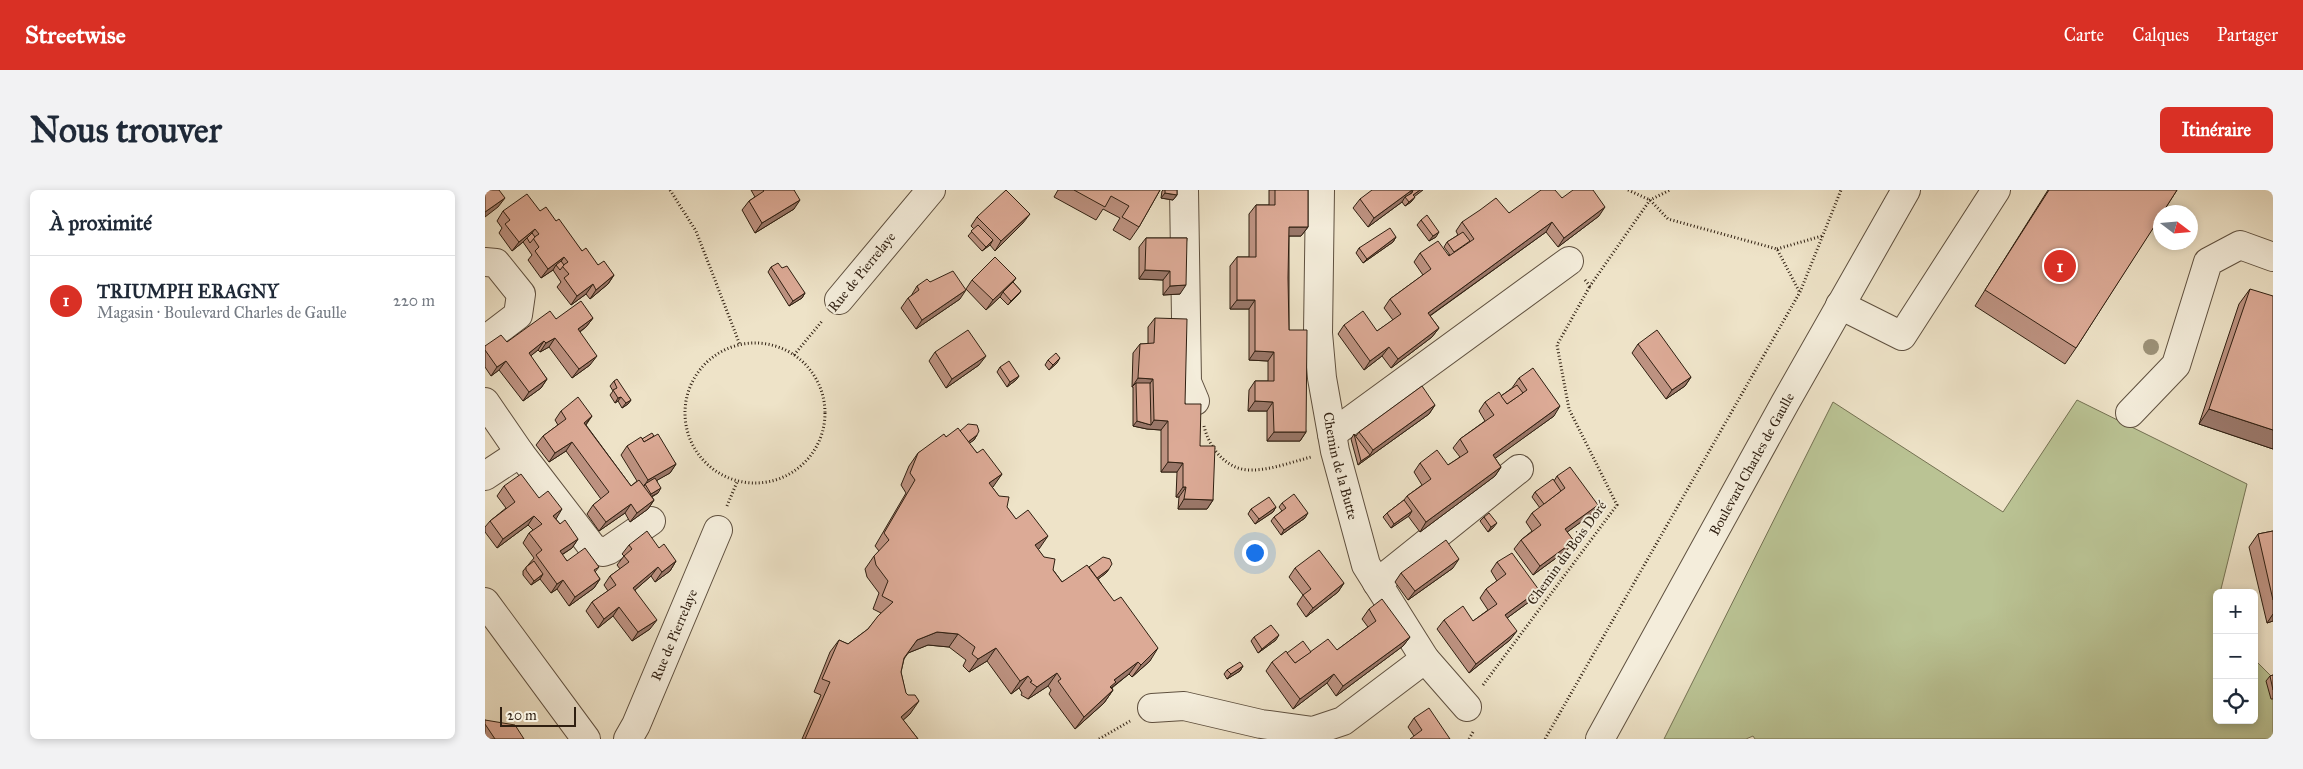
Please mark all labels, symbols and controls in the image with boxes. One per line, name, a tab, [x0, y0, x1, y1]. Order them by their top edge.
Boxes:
text: Streetwise	[25, 20, 126, 50]
text: Carte	[2064, 24, 2104, 46]
text: Calques	[2132, 24, 2189, 46]
text: Partager	[2217, 24, 2278, 46]
button: Itinéraire	[2160, 107, 2273, 153]
text: Nous trouver	[30, 109, 222, 152]
north arrow	[2153, 205, 2198, 250]
text: À proximité	[50, 210, 152, 236]
street label: Rue de Pierrelaye	[825, 229, 899, 315]
pin: 1	[2044, 247, 2076, 285]
text: TRIUMPH ERAGNY	[97, 280, 279, 303]
text: 1	[63, 291, 69, 310]
text: 220 m	[393, 291, 435, 310]
text: Magasin · Boulevard Charles de Gaulle	[97, 303, 347, 322]
street label: Boulevard Charles de Gaulle	[1705, 389, 1798, 538]
street label: Chemin de la Butte	[1320, 411, 1362, 522]
street label: Chemin du Bois Doré	[1524, 498, 1611, 608]
your location	[1242, 540, 1268, 566]
street label: Rue de Pierrelaye	[647, 586, 701, 683]
map controls	[2213, 589, 2258, 724]
button: +	[2213, 589, 2258, 634]
button: −	[2213, 634, 2258, 679]
button: locate	[2213, 679, 2258, 724]
scale bar	[500, 704, 576, 727]
text: 20 m	[507, 707, 537, 724]

